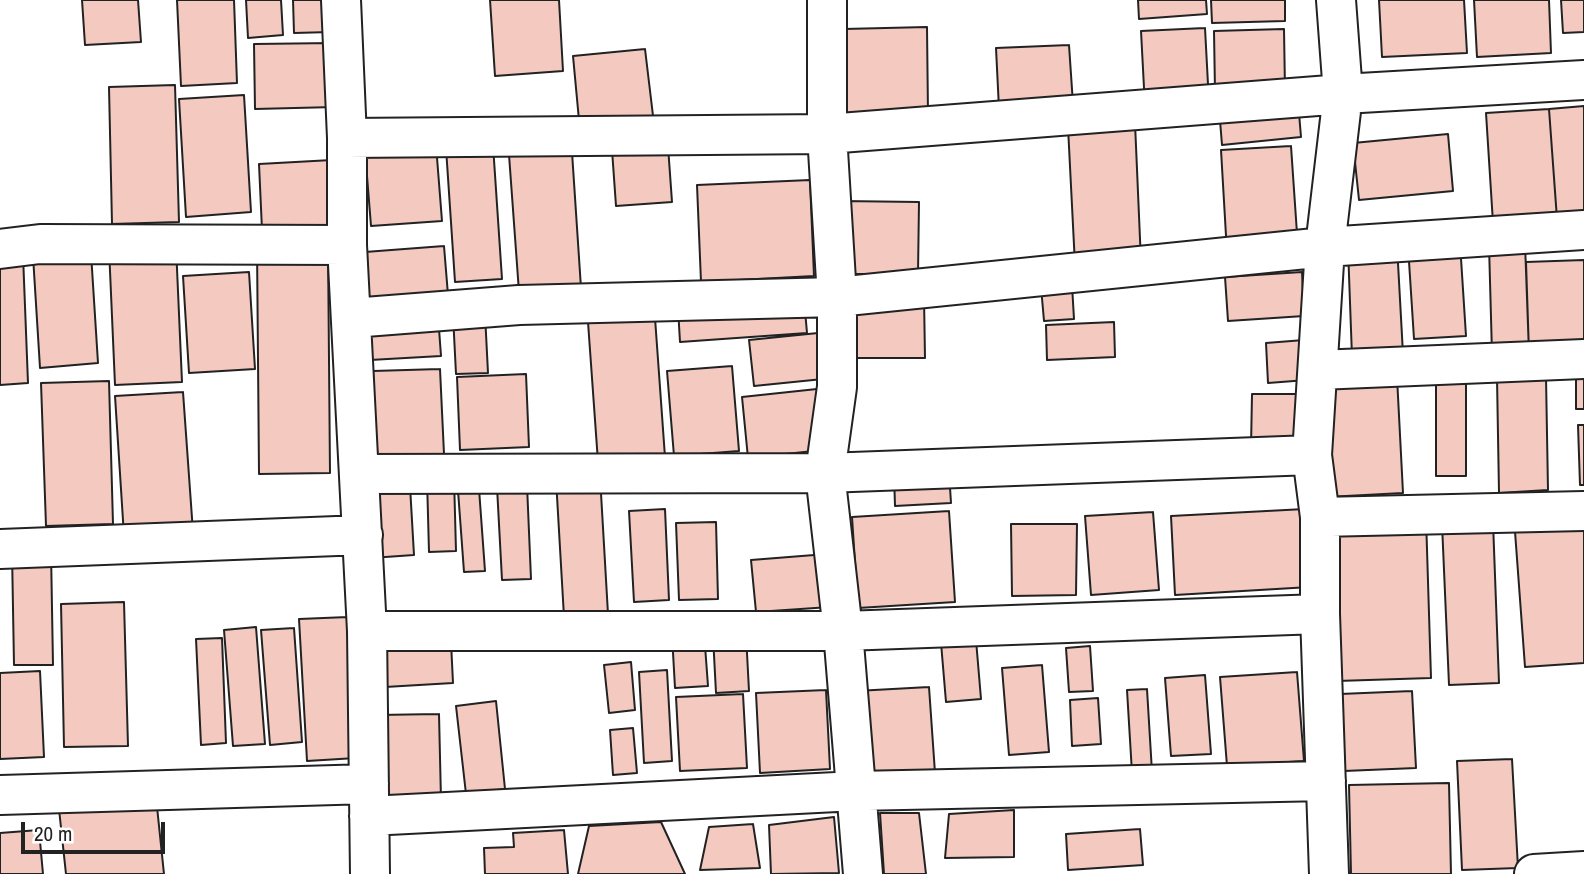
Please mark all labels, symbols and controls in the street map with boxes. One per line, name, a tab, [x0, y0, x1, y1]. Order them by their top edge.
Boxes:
scale bar	[24, 808, 168, 852]
text: 20 m	[34, 819, 72, 848]

